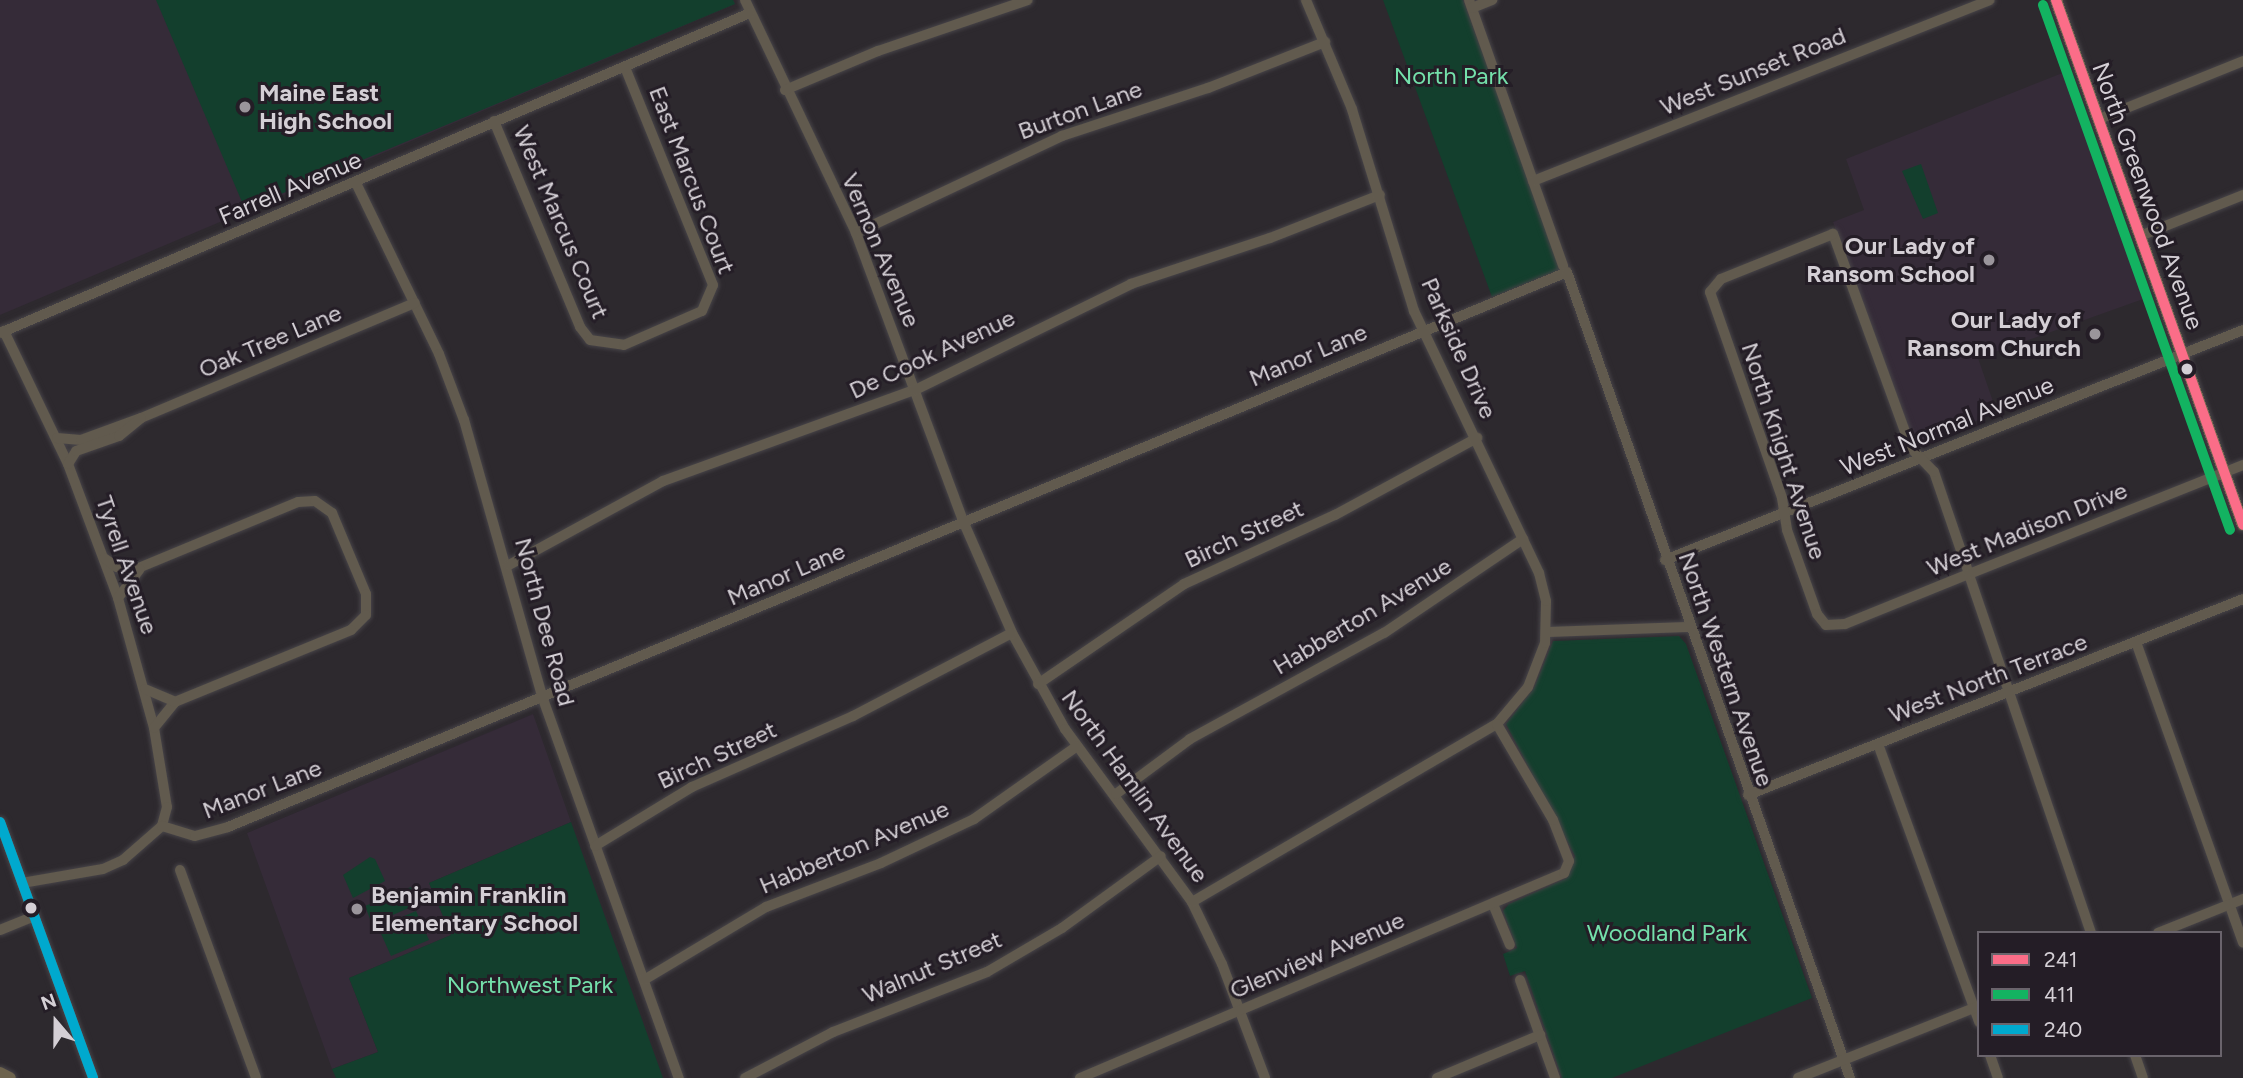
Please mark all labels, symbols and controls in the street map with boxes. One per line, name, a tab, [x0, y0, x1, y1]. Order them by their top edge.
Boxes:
street label: West Sunset Road	[1656, 21, 1850, 121]
street label: North Greenwood Avenue	[2086, 58, 2210, 334]
park label: North Park	[1394, 62, 1508, 90]
street label: Burton Lane	[1014, 74, 1146, 146]
place label: Maine East High School	[259, 79, 392, 135]
street label: East Marcus Court	[643, 82, 741, 278]
marker: Maine East High School	[237, 99, 253, 115]
street label: West Marcus Court	[507, 121, 615, 323]
street label: Farrell Avenue	[214, 145, 366, 231]
street label: Vernon Avenue	[836, 169, 926, 331]
place label: Our Lady of Ransom School	[1806, 232, 1975, 288]
marker: Our Lady of Ransom School	[1981, 252, 1997, 268]
street label: Parkside Drive	[1415, 273, 1503, 423]
street label: Oak Tree Lane	[194, 298, 346, 384]
street label: De Cook Avenue	[845, 303, 1019, 405]
place label: Our Lady of Ransom Church	[1907, 306, 2081, 362]
street label: Manor Lane	[1245, 317, 1371, 393]
marker: Our Lady of Ransom Church	[2087, 326, 2103, 342]
street label: North Knight Avenue	[1735, 339, 1833, 563]
unlabelled marker	[2180, 362, 2194, 376]
street label: West Normal Avenue	[1836, 370, 2058, 482]
street label: West Madison Drive	[1923, 476, 2131, 582]
street label: Tyrell Avenue	[90, 492, 164, 638]
street label: Birch Street	[1180, 494, 1308, 574]
street label: North Dee Road	[509, 535, 581, 709]
street label: Manor Lane	[723, 536, 849, 612]
street label: North Western Avenue	[1672, 548, 1780, 790]
street label: Habberton Avenue	[1268, 551, 1456, 681]
street label: West North Terrace	[1885, 627, 2091, 729]
street label: North Hamlin Avenue	[1055, 684, 1215, 888]
street label: Birch Street	[653, 715, 781, 795]
street label: Manor Lane	[198, 753, 326, 825]
street label: Habberton Avenue	[755, 794, 953, 900]
place label: Benjamin Franklin Elementary School	[371, 881, 578, 937]
unlabelled marker	[24, 901, 38, 915]
marker: Benjamin Franklin Elementary School	[349, 901, 365, 917]
street label: Glenview Avenue	[1226, 905, 1408, 1005]
park label: Woodland Park	[1587, 919, 1747, 947]
street label: Walnut Street	[858, 925, 1006, 1009]
legend	[1977, 931, 2222, 1057]
text: 241	[2044, 947, 2077, 972]
park label: Northwest Park	[447, 971, 613, 999]
text: 411	[2044, 982, 2074, 1007]
north arrow	[21, 987, 91, 1057]
text: N	[38, 988, 59, 1015]
text: 240	[2044, 1017, 2082, 1042]

